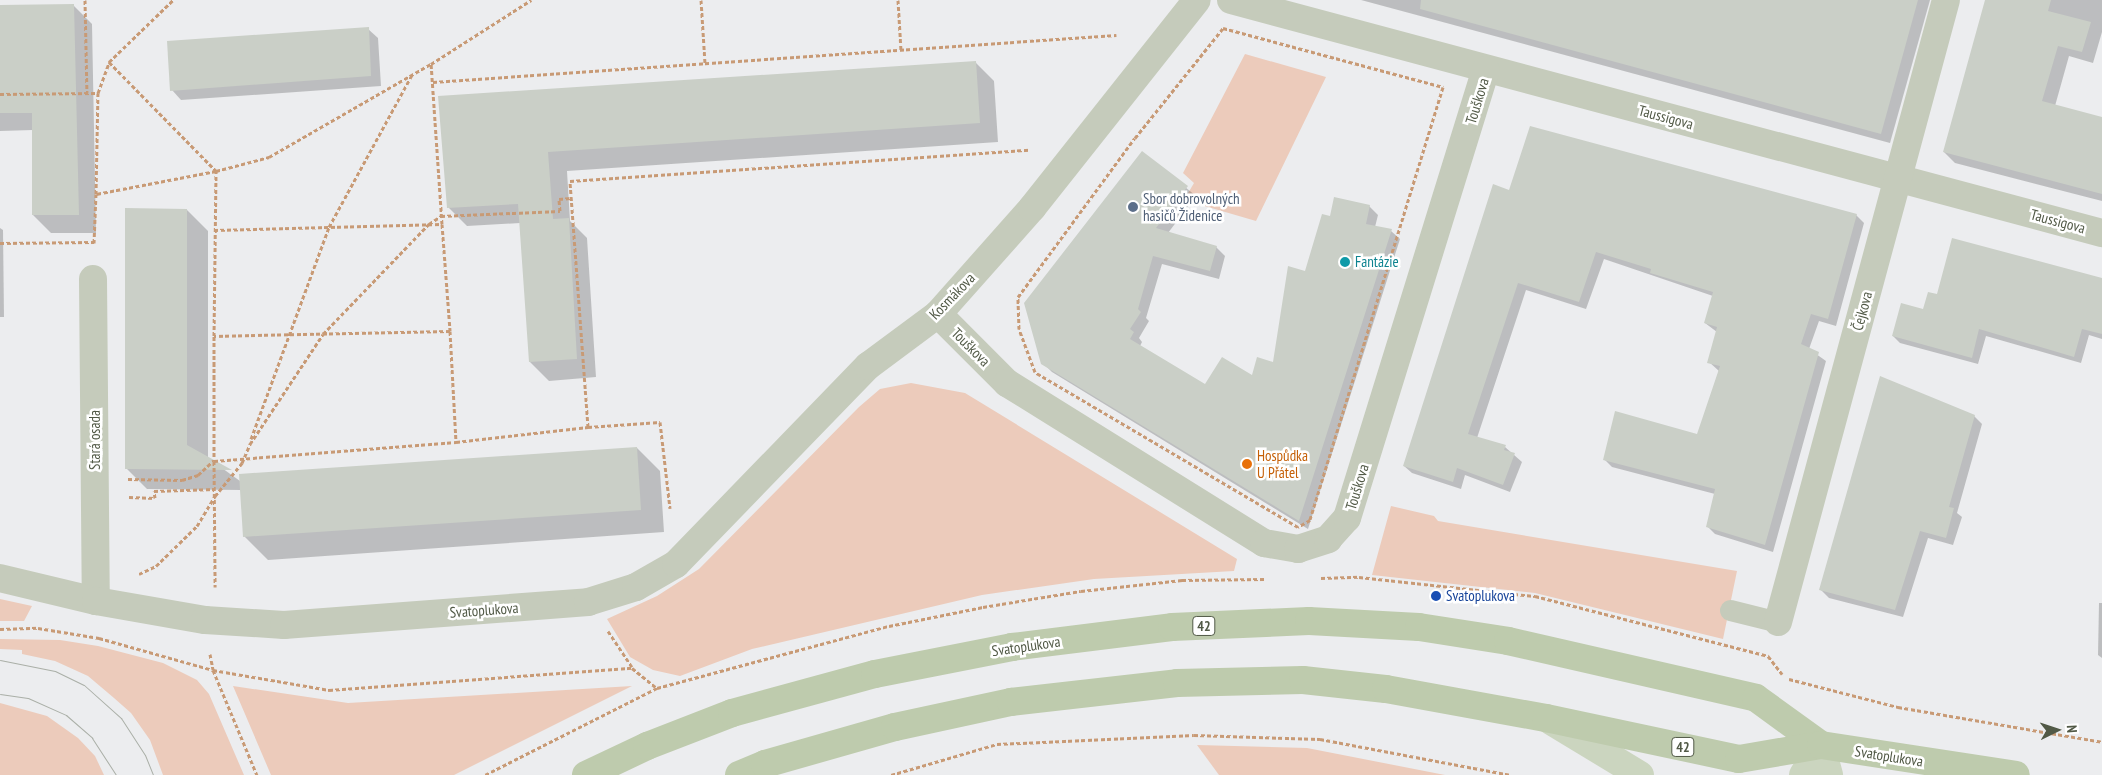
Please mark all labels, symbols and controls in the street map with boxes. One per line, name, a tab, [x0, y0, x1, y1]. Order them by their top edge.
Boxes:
street label: Touškova	[1462, 76, 1492, 126]
street label: Taussigova	[1637, 101, 1695, 133]
place label: Sbor dobrovolných hasičů Židenice	[1143, 189, 1240, 224]
marker: Sbor dobrovolných hasičů Židenice	[1127, 201, 1139, 213]
street label: Taussigova	[2029, 205, 2087, 237]
place label: Fantázie	[1355, 253, 1399, 271]
marker: Fantázie	[1339, 256, 1351, 268]
street label: Kosmákova	[925, 269, 979, 323]
street label: Čejkova	[1848, 290, 1876, 332]
street label: Touškova	[948, 324, 994, 370]
street label: Stará osada	[86, 410, 104, 470]
place label: Hospůdka U Přátel	[1257, 446, 1308, 481]
marker: Hospůdka U Přátel	[1241, 458, 1253, 470]
street label: Touškova	[1342, 462, 1372, 512]
place label: Svatoplukova	[1446, 587, 1515, 605]
marker: Svatoplukova	[1430, 590, 1442, 602]
street label: Svatoplukova	[449, 599, 519, 621]
road number: 42	[1192, 614, 1216, 638]
street label: Svatoplukova	[991, 632, 1061, 660]
north arrow	[2032, 705, 2082, 755]
text: N	[2063, 725, 2081, 733]
road number: 42	[1670, 736, 1696, 759]
street label: Svatoplukova	[1853, 742, 1925, 770]

